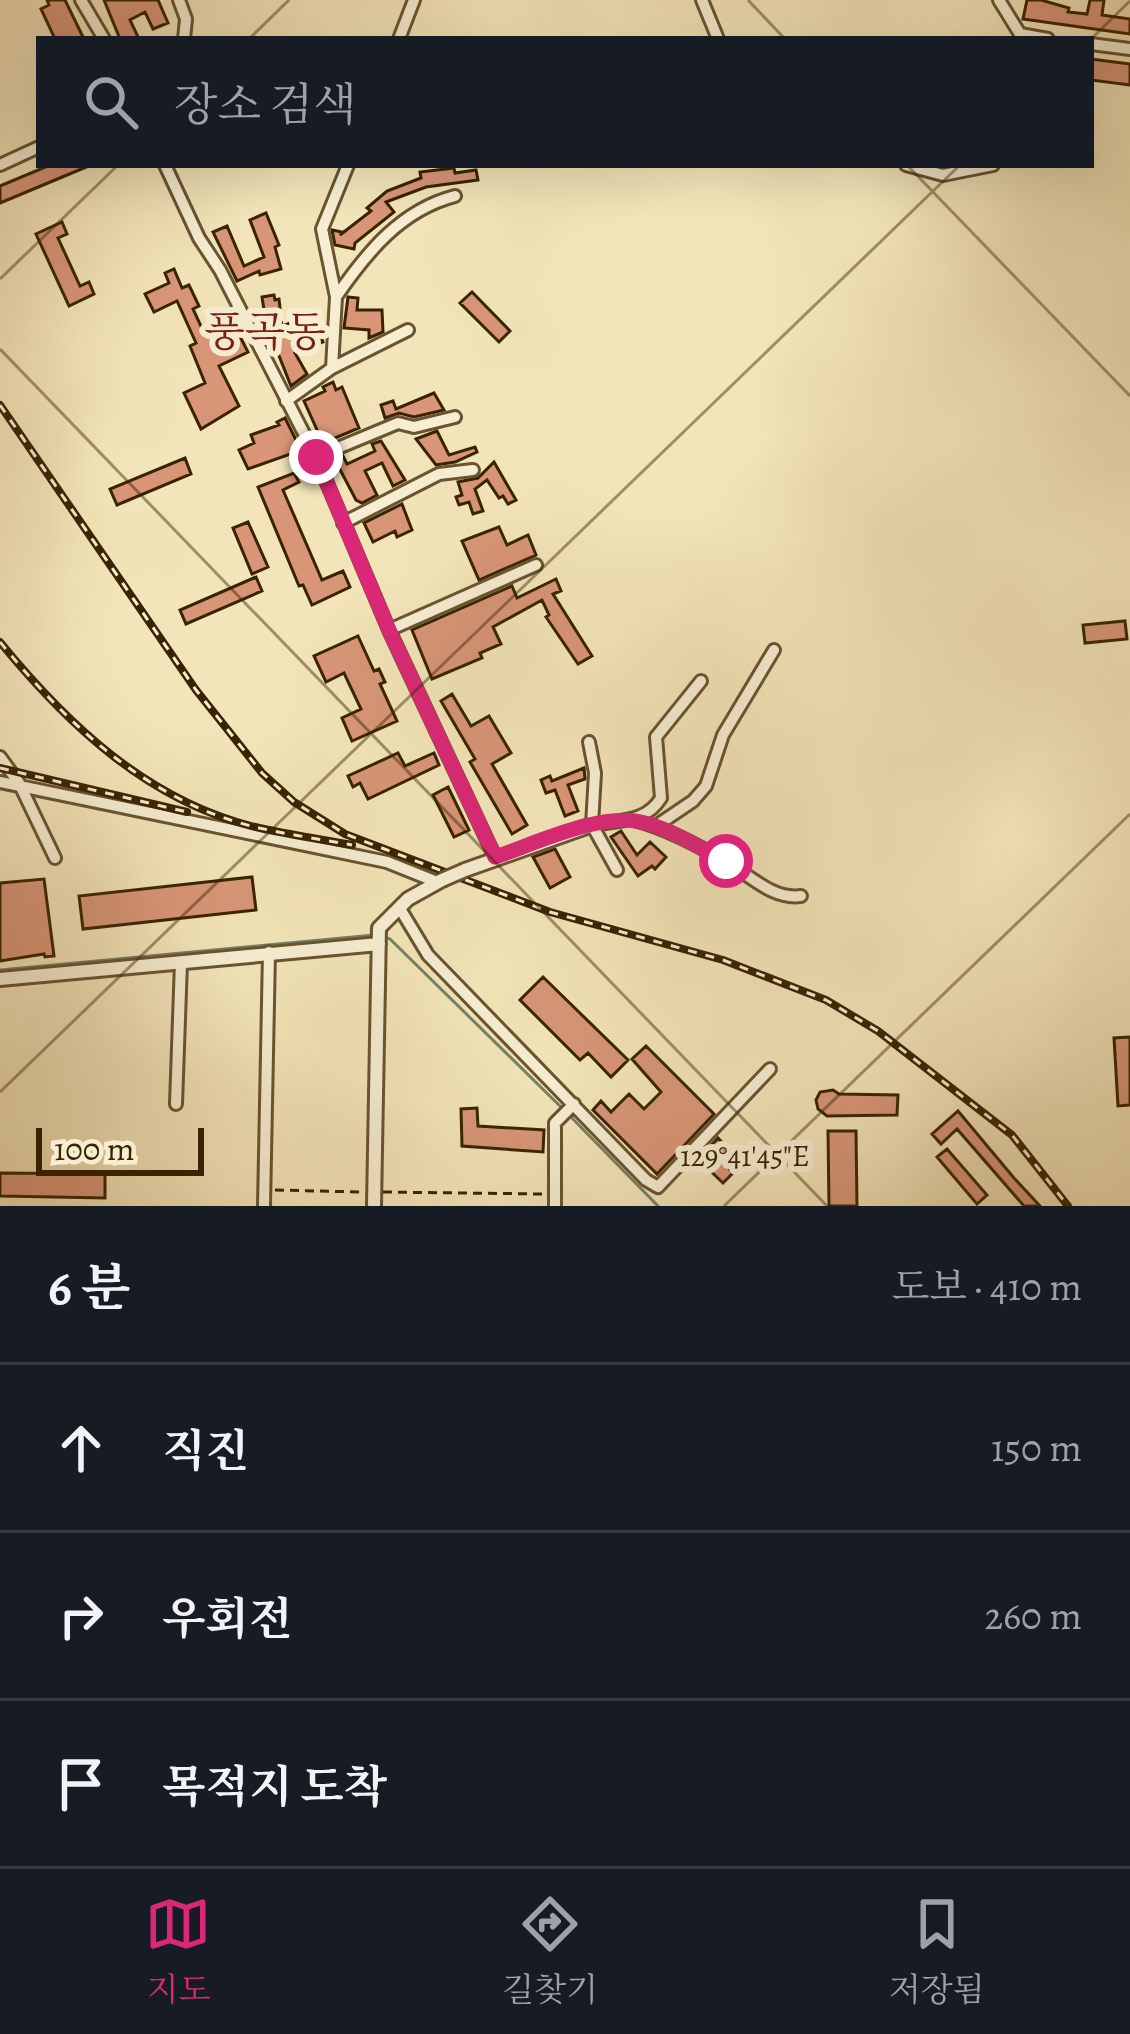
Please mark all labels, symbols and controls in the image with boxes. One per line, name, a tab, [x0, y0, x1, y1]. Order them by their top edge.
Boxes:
search box	[36, 36, 1094, 168]
icon: search	[78, 69, 144, 135]
text: 장소 검색	[174, 74, 357, 136]
district label: 풍곡동	[204, 303, 326, 360]
route end	[289, 430, 343, 484]
route start	[699, 834, 753, 888]
scale bar	[36, 1122, 204, 1175]
text: 100 m	[54, 1126, 134, 1171]
text: 129°41'45"E	[680, 1136, 810, 1176]
text: 6 분	[48, 1253, 130, 1323]
text: 도보 · 410 m	[892, 1260, 1082, 1313]
icon: ahead	[48, 1415, 114, 1481]
text: 직진	[162, 1420, 249, 1482]
text: 150 m	[991, 1421, 1082, 1474]
icon: right	[48, 1583, 114, 1649]
text: 우회전	[162, 1588, 292, 1650]
text: 260 m	[984, 1589, 1082, 1642]
icon: arrive	[48, 1751, 114, 1817]
text: 목적지 도착	[162, 1756, 387, 1818]
tab: 지도	[145, 1891, 211, 2012]
tab: 길찾기	[502, 1891, 598, 2012]
tab: 저장됨	[889, 1891, 985, 2012]

